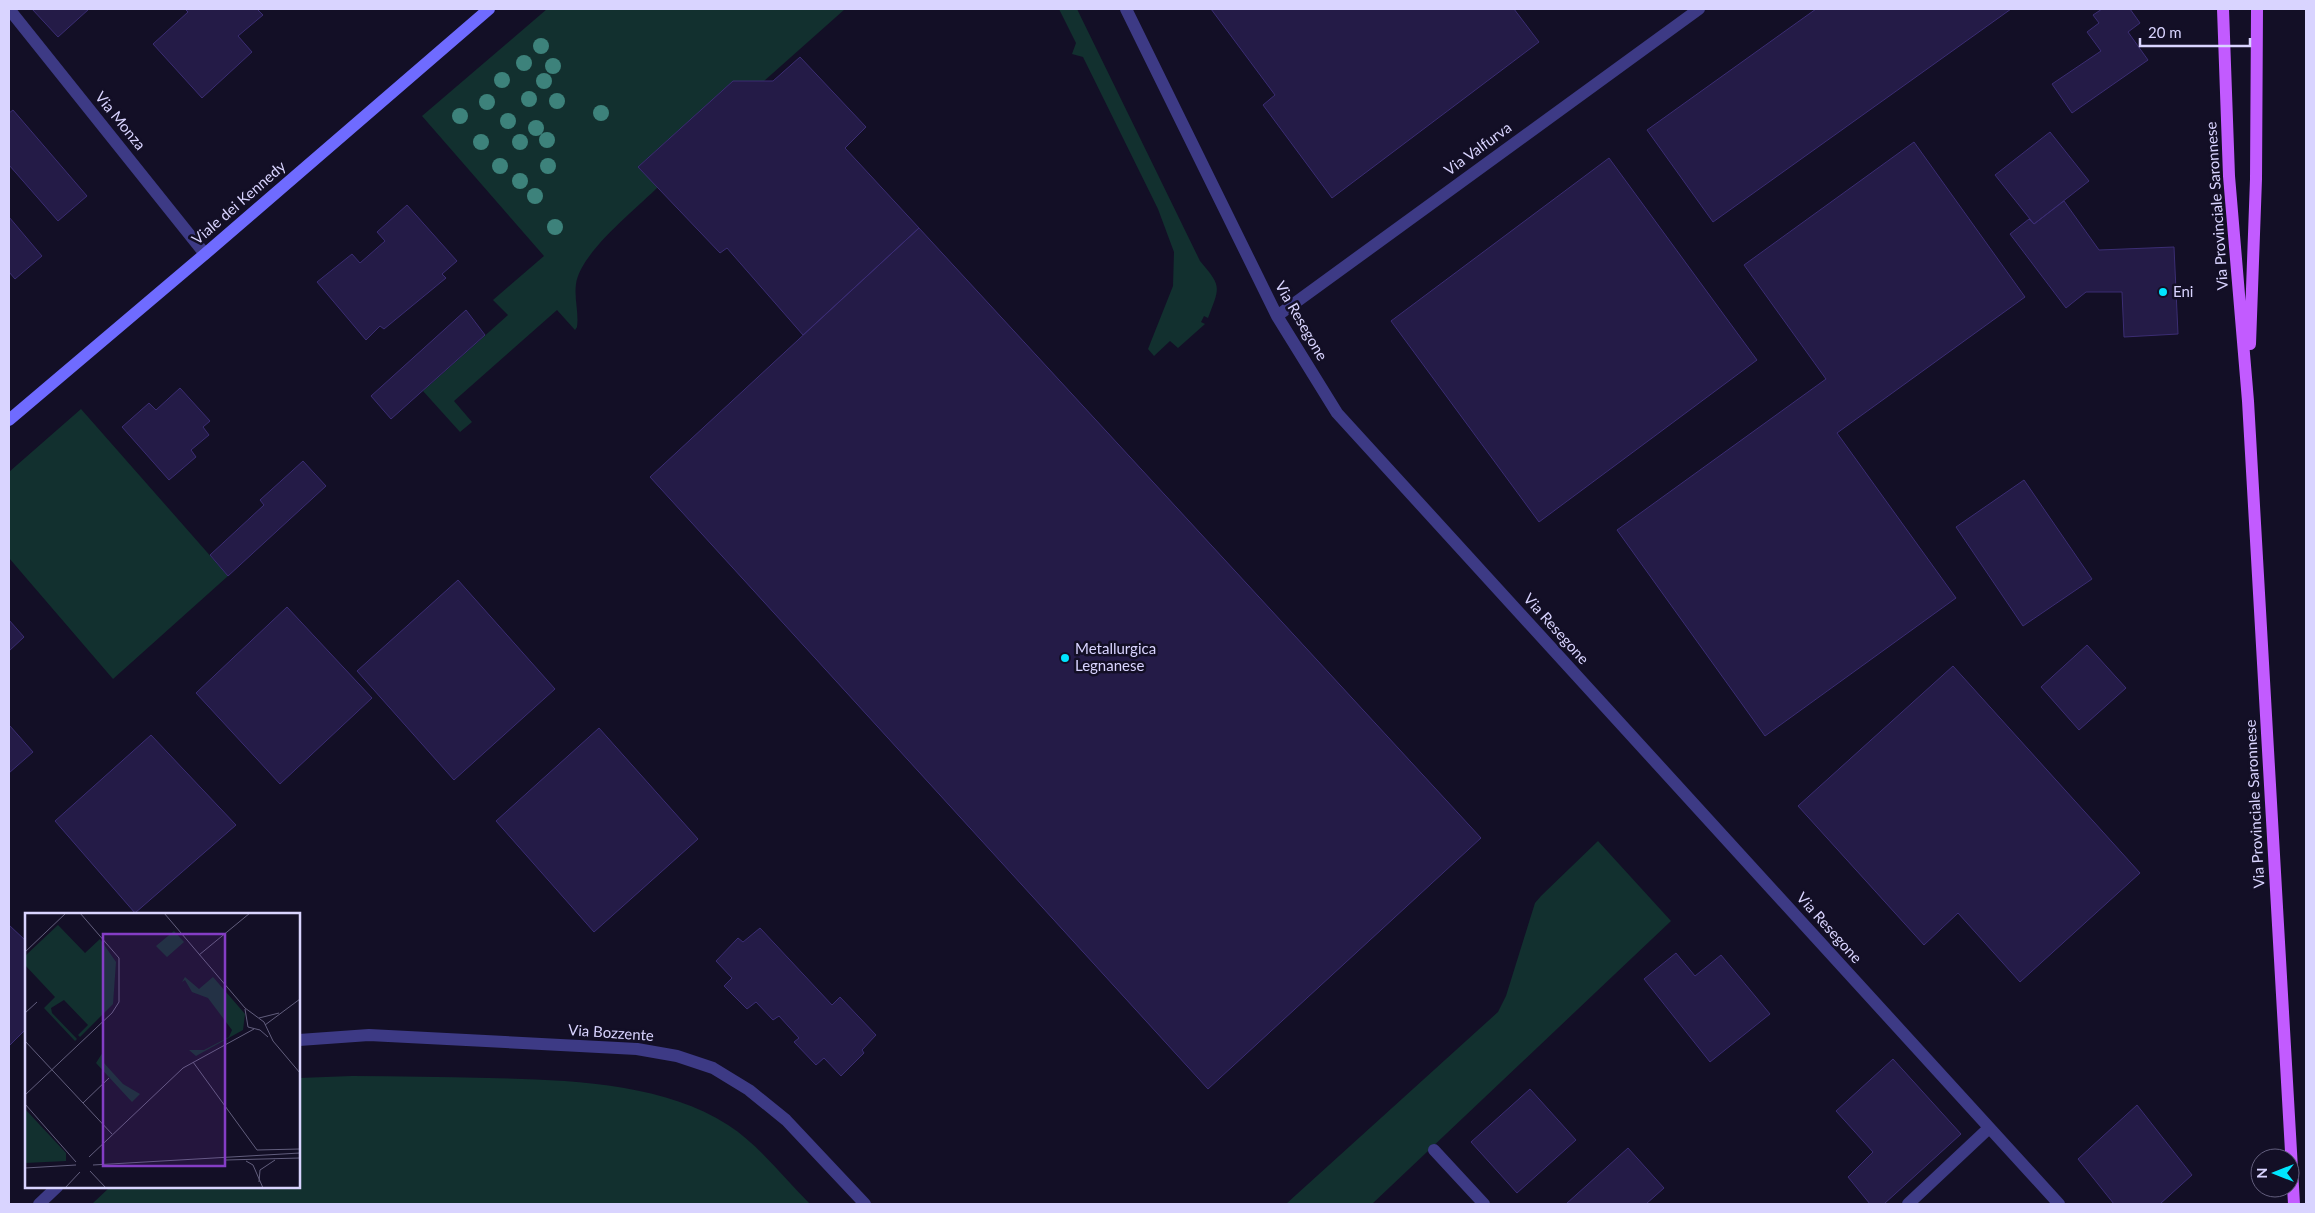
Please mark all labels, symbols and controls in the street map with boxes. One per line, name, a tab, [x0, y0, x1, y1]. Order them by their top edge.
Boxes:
scale bar	[2140, 15, 2250, 47]
text: 20 m	[2148, 23, 2182, 41]
street label: Via Monza	[92, 88, 150, 153]
street label: Via Valfurva	[1440, 118, 1515, 179]
street label: Via Provinciale Saronnese	[2201, 121, 2231, 291]
street label: Viale dei Kennedy	[188, 156, 289, 248]
street label: Via Resegone	[1272, 278, 1332, 364]
place label: Eni	[2173, 282, 2193, 300]
marker: Eni	[2157, 286, 2169, 298]
street label: Via Resegone	[1520, 589, 1593, 667]
place label: Metallurgica Legnanese	[1075, 639, 1156, 674]
marker: Metallurgica Legnanese	[1059, 652, 1071, 664]
street label: Via Provinciale Saronnese	[2241, 719, 2267, 889]
street label: Via Resegone	[1793, 888, 1866, 966]
inset map	[25, 913, 300, 1188]
street label: Via Bozzente	[568, 1020, 655, 1044]
north arrow	[2250, 1148, 2300, 1198]
text: N	[2253, 1168, 2270, 1178]

